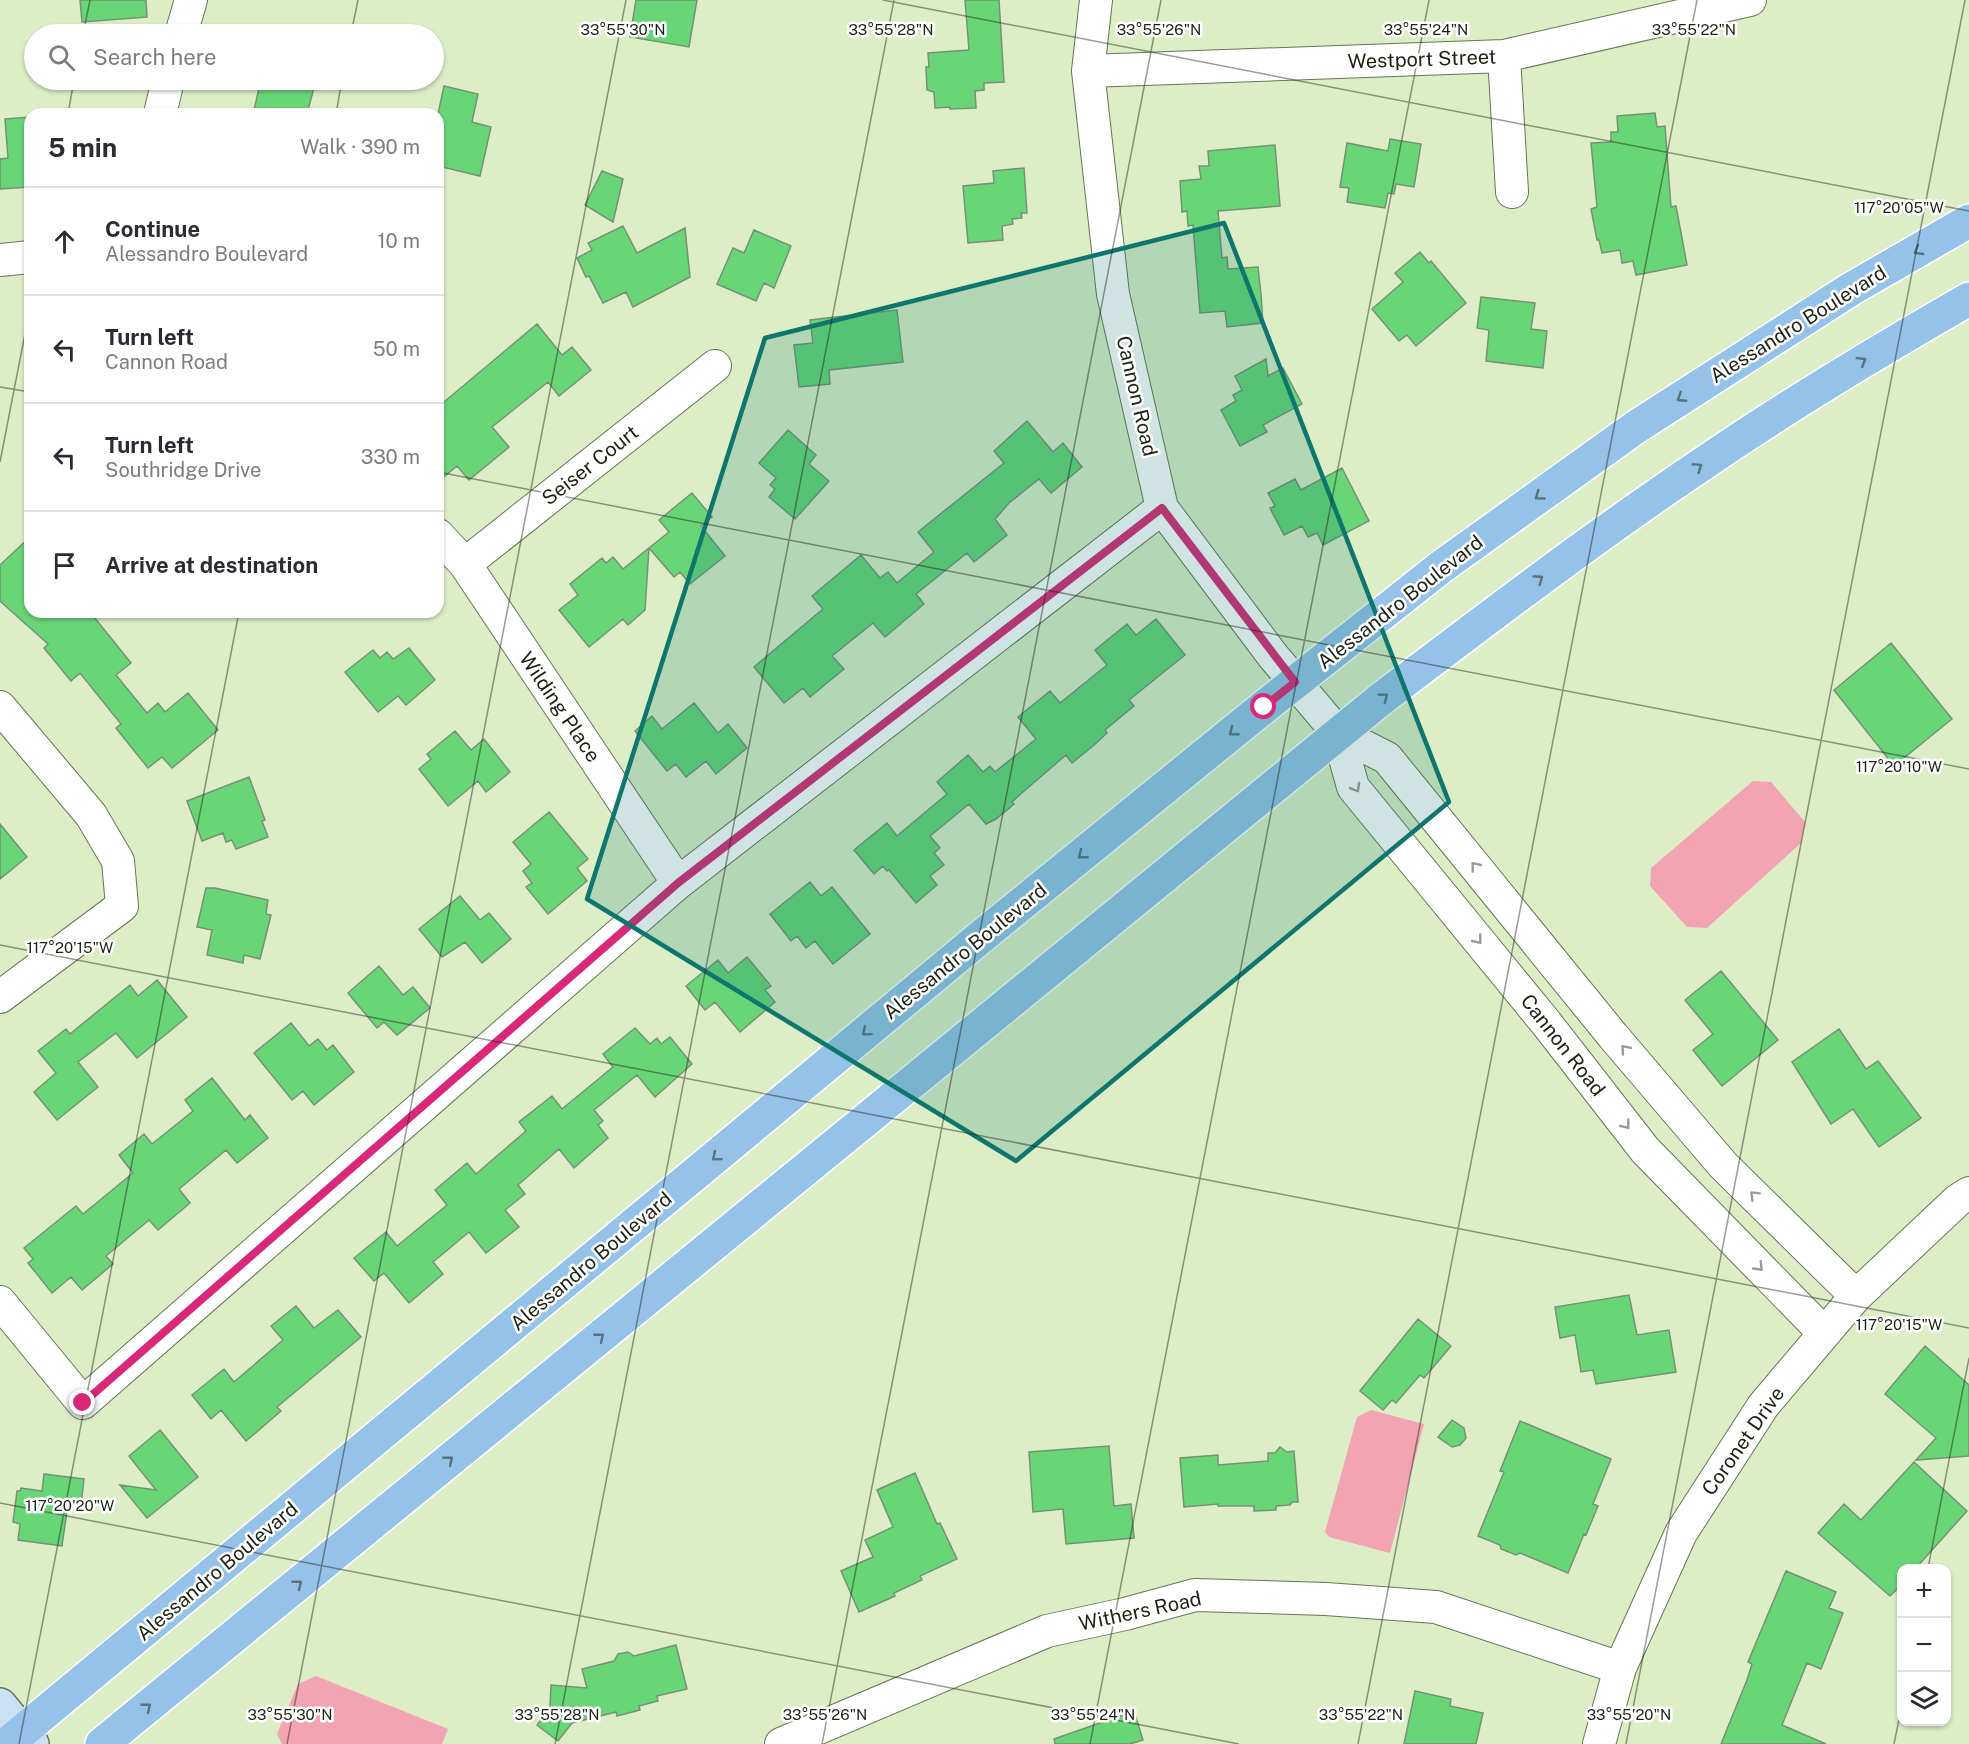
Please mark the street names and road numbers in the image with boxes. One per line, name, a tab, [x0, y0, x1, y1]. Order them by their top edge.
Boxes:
street label: Westport Street	[1347, 44, 1497, 74]
street label: Alessandro Boulevard	[1705, 260, 1891, 388]
street label: Cannon Road	[1111, 333, 1163, 459]
street label: Seiser Court	[537, 420, 643, 510]
street label: Alessandro Boulevard	[1313, 530, 1487, 674]
street label: Wilding Place	[514, 647, 606, 767]
street label: Alessandro Boulevard	[878, 878, 1052, 1024]
street label: Cannon Road	[1516, 989, 1610, 1101]
street label: Alessandro Boulevard	[505, 1186, 677, 1336]
street label: Coronet Drive	[1697, 1382, 1789, 1500]
street label: Alessandro Boulevard	[131, 1496, 303, 1646]
street label: Withers Road	[1077, 1586, 1203, 1636]

